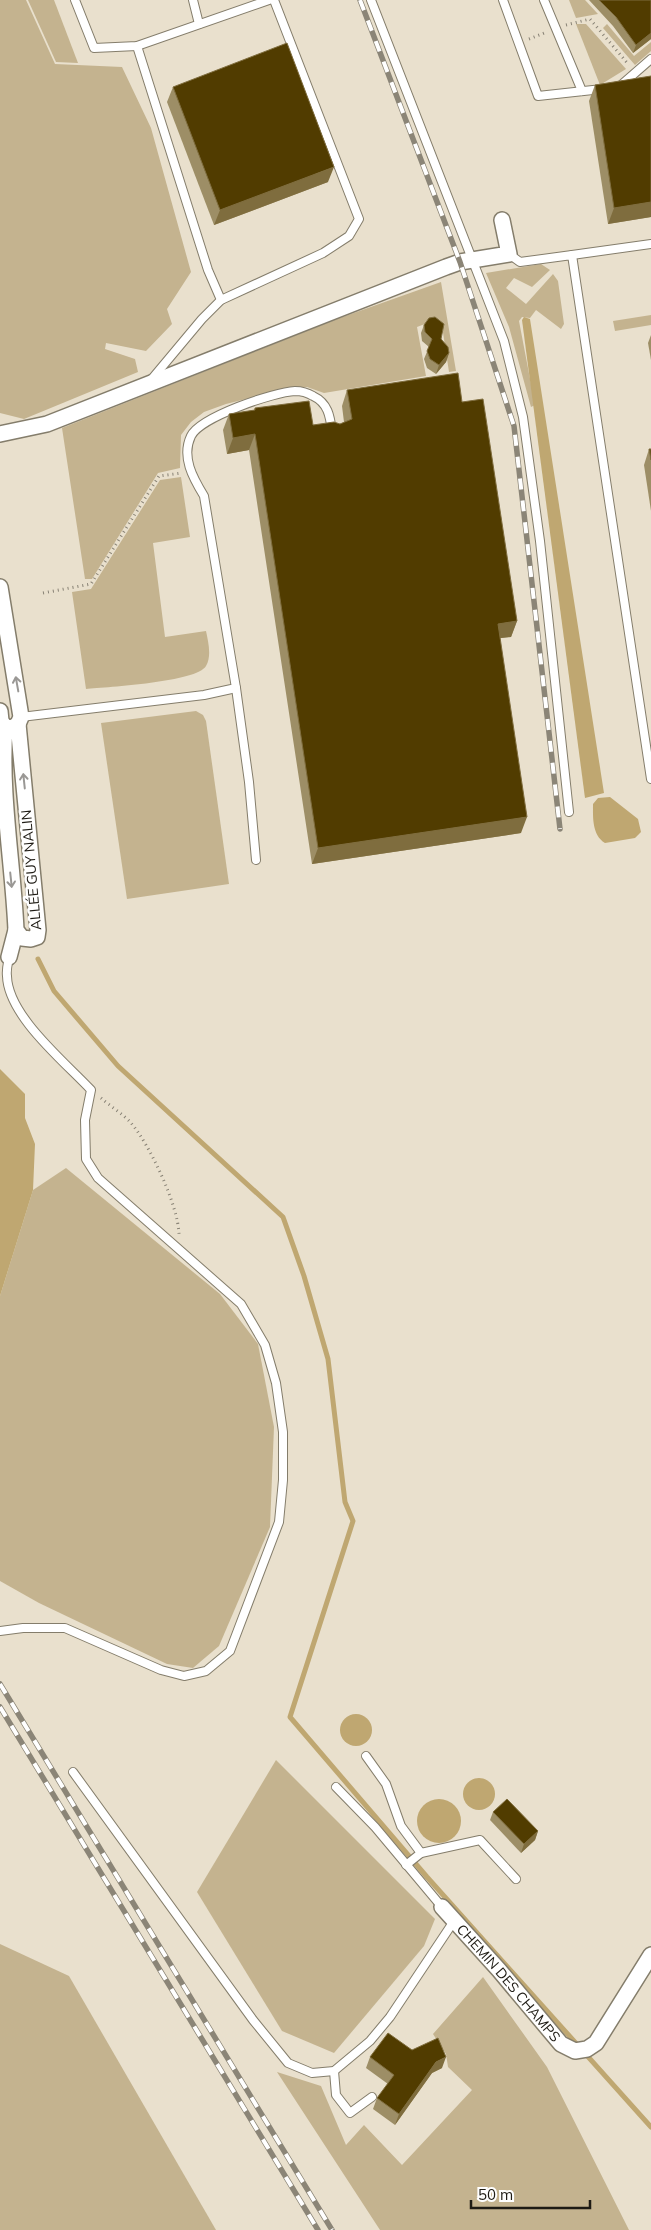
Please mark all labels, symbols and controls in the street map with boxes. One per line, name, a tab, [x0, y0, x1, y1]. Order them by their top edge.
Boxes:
one-way arrow	[11, 676, 21, 692]
one-way arrow	[19, 773, 29, 789]
street label: ALLÉE GUY NALIN	[17, 809, 45, 931]
one-way arrow	[6, 872, 16, 888]
street label: CHEMIN DES CHAMPS	[453, 1920, 564, 2046]
scale bar	[471, 2178, 590, 2210]
text: 50 m	[478, 2185, 513, 2204]

